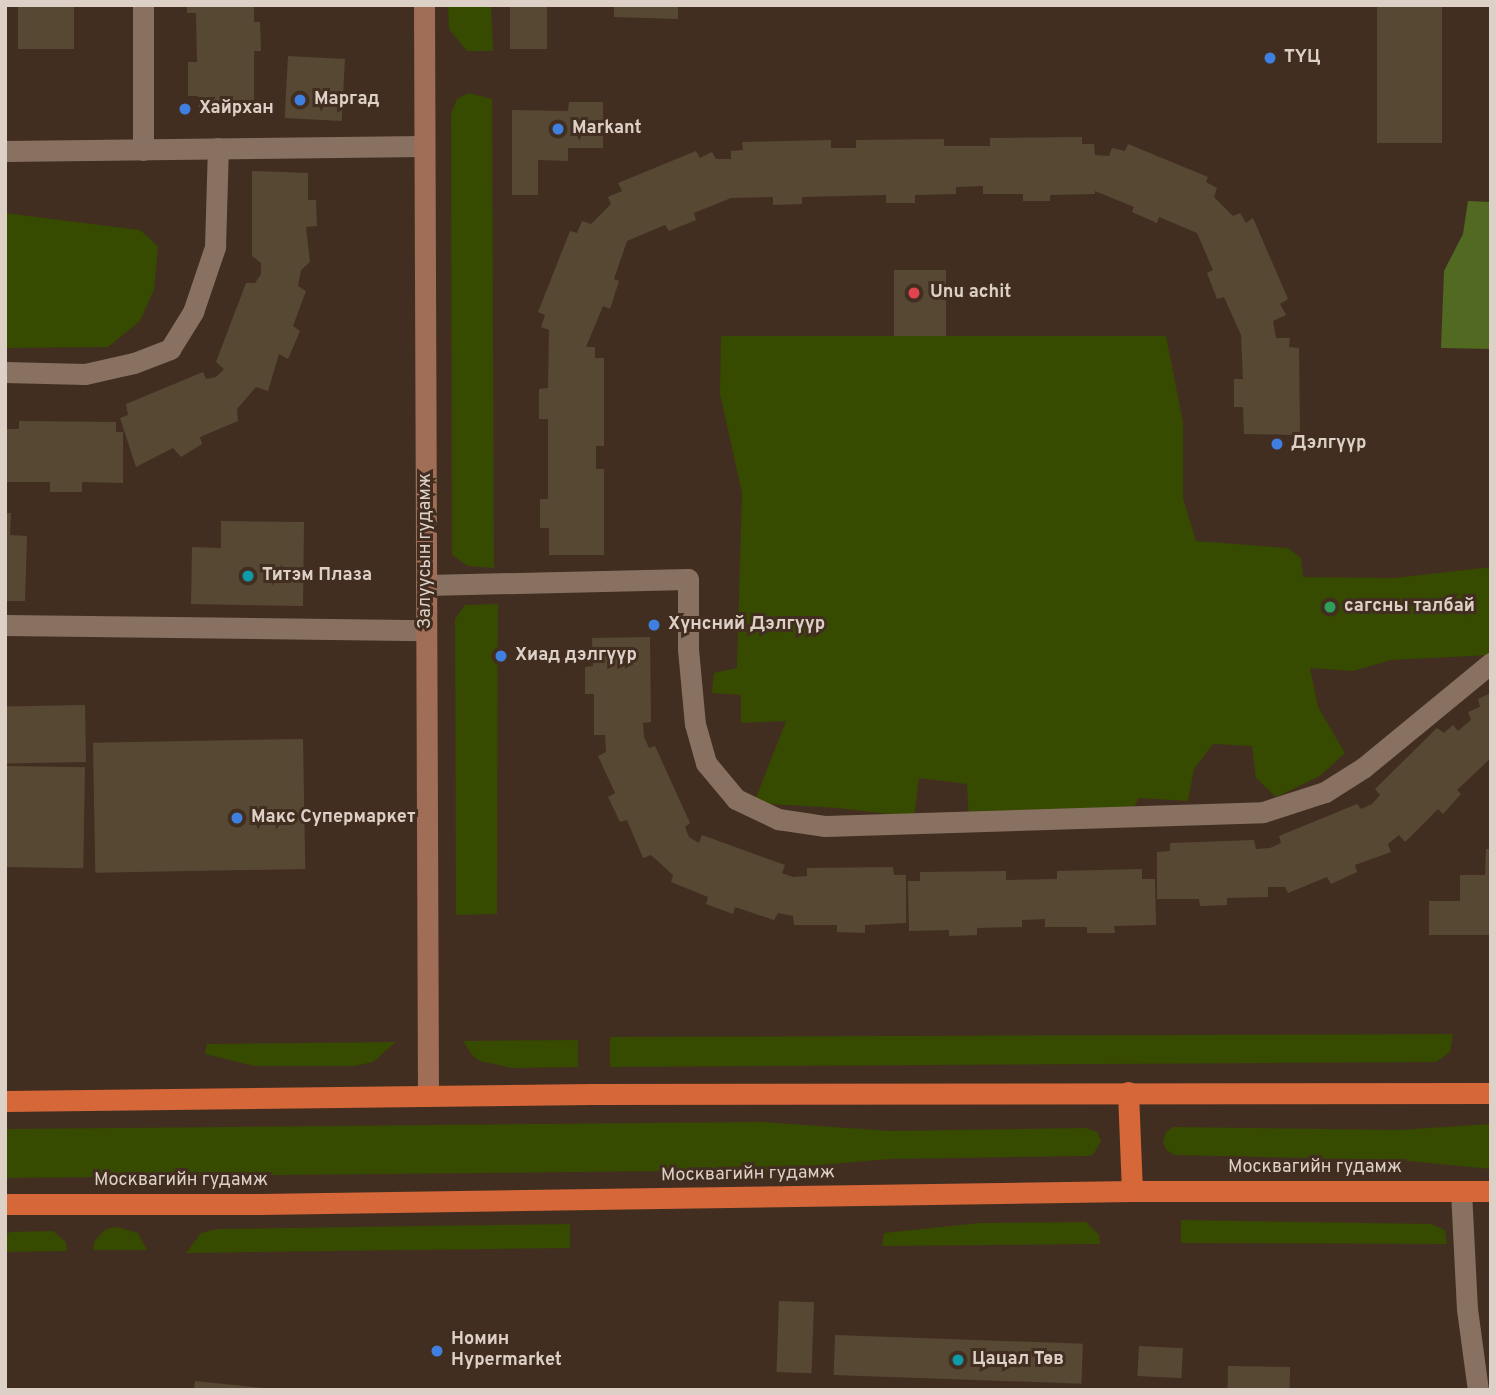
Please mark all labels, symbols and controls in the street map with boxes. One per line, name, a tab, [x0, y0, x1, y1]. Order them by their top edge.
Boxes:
place label: ТҮЦ	[1284, 47, 1321, 69]
marker: ТҮЦ	[1262, 50, 1278, 66]
place label: Маргад	[314, 89, 379, 111]
marker: Маргад	[292, 92, 308, 108]
place label: Хайрхан	[199, 98, 274, 120]
marker: Хайрхан	[177, 101, 193, 117]
place label: Markant	[572, 118, 642, 140]
marker: Markant	[550, 121, 566, 137]
place label: Unu achit	[930, 282, 1011, 304]
marker: Unu achit	[904, 283, 924, 303]
place label: Дэлгүүр	[1291, 433, 1366, 455]
marker: Дэлгүүр	[1269, 436, 1285, 452]
street label: Залуусын гудамж	[415, 473, 437, 629]
place label: Титэм Плаза	[262, 565, 372, 587]
marker: Титэм Плаза	[240, 568, 256, 584]
place label: сагсны талбай	[1344, 596, 1475, 618]
marker: сагсны талбай	[1322, 599, 1338, 615]
place label: Хүнсний Дэлгүүр	[668, 614, 825, 636]
marker: Хүнсний Дэлгүүр	[646, 617, 662, 633]
place label: Хиад дэлгүүр	[515, 645, 637, 667]
marker: Хиад дэлгүүр	[493, 648, 509, 664]
place label: Макс Супермаркет	[251, 807, 415, 829]
marker: Макс Супермаркет	[229, 810, 245, 826]
street label: Москвагийн гудамж	[1228, 1157, 1402, 1179]
street label: Москвагийн гудамж	[661, 1163, 835, 1187]
street label: Москвагийн гудамж	[94, 1170, 268, 1192]
place label: Номин Hyрermarket	[451, 1330, 562, 1372]
marker: Номин Hyрermarket	[429, 1343, 445, 1359]
place label: Цацал Төв	[972, 1349, 1064, 1371]
marker: Цацал Төв	[950, 1352, 966, 1368]

